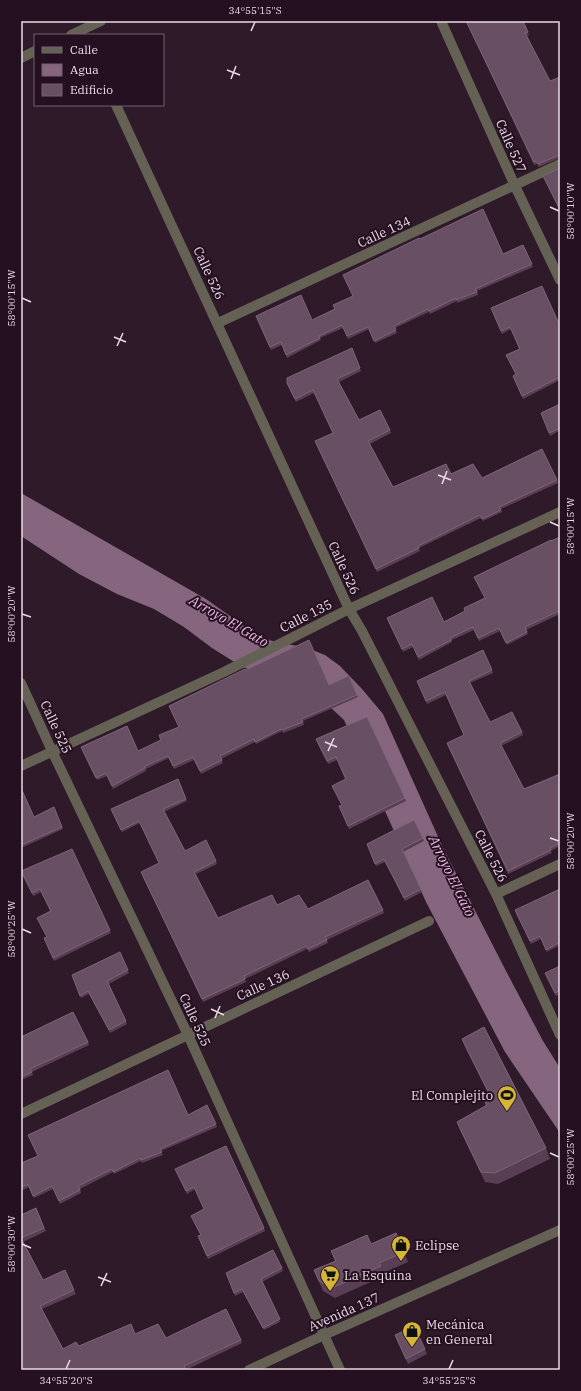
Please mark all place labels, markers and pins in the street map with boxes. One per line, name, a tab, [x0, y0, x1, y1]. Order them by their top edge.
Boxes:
sports icon: El Complejito	[496, 1084, 518, 1112]
place label: El Complejito	[411, 1087, 493, 1104]
shop icon: Eclipse	[390, 1234, 412, 1262]
place label: Eclipse	[415, 1237, 459, 1254]
supermarket icon: La Esquina	[319, 1264, 341, 1292]
place label: La Esquina	[344, 1267, 412, 1284]
place label: Mecánica en General	[426, 1316, 493, 1348]
shop icon: Mecánica en General	[401, 1320, 423, 1348]

